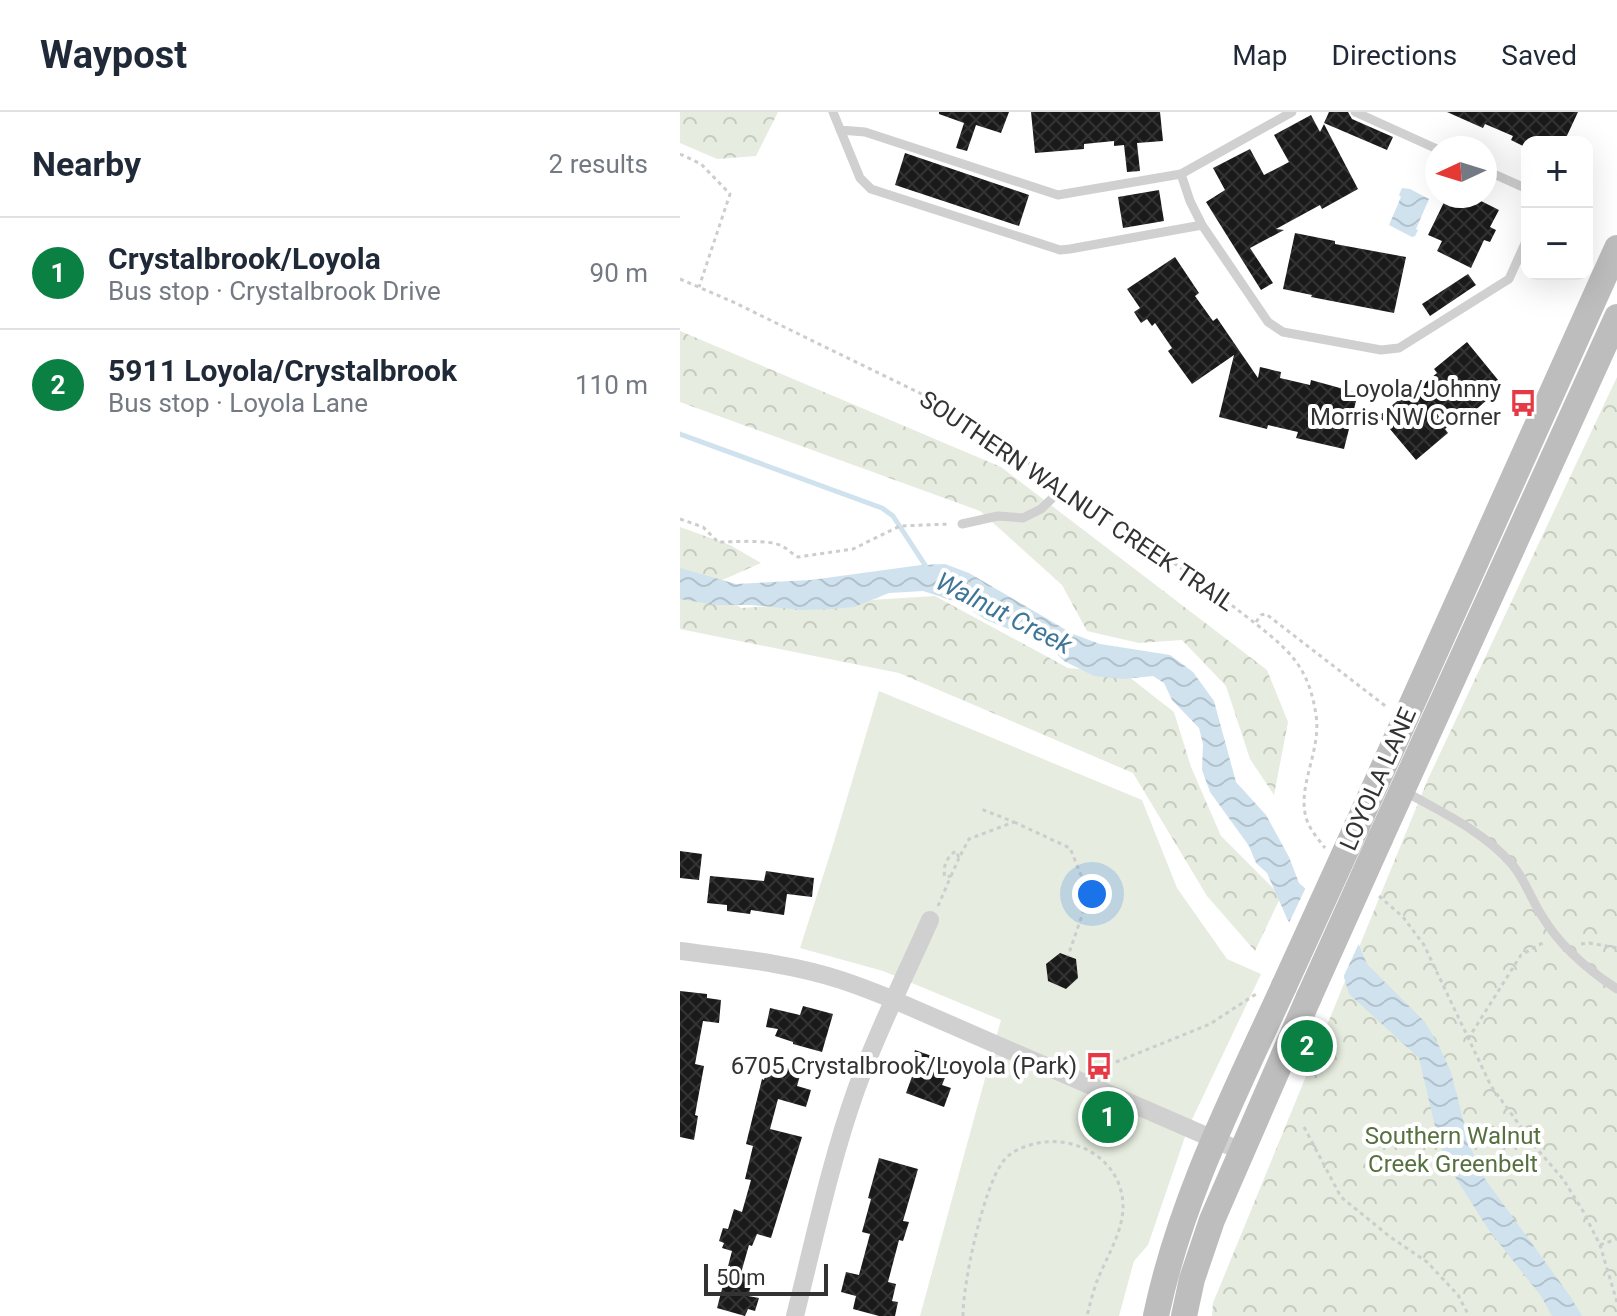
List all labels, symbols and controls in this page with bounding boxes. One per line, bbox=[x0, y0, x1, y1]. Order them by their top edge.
text: Waypost bbox=[40, 33, 187, 77]
text: Map bbox=[1232, 39, 1288, 72]
text: Directions bbox=[1332, 39, 1457, 72]
text: Saved bbox=[1501, 39, 1577, 72]
north arrow bbox=[1425, 136, 1497, 208]
map controls bbox=[1521, 136, 1593, 280]
button: + bbox=[1521, 136, 1593, 208]
text: Nearby bbox=[32, 144, 141, 184]
text: 2 results bbox=[549, 149, 648, 179]
button: − bbox=[1521, 208, 1593, 280]
text: Crystalbrook/Loyola bbox=[108, 241, 381, 276]
text: 1 bbox=[51, 258, 65, 288]
text: 90 m bbox=[590, 258, 648, 288]
text: Bus stop · Crystalbrook Drive bbox=[108, 276, 441, 306]
text: 5911 Loyola/Crystalbrook bbox=[108, 353, 457, 388]
text: 2 bbox=[51, 370, 65, 400]
text: 110 m bbox=[575, 370, 648, 400]
place label: Loyola/Johnny Morris NW Corner bbox=[1310, 375, 1502, 431]
street label: SOUTHERN WALNUT CREEK TRAIL bbox=[914, 385, 1240, 617]
text: Bus stop · Loyola Lane bbox=[108, 388, 368, 418]
bus stop icon: Loyola/Johnny Morris NW Corner bbox=[1508, 388, 1538, 418]
water label: Walnut Creek bbox=[931, 566, 1078, 661]
street label: LOYOLA LANE bbox=[1334, 703, 1422, 855]
your location bbox=[1072, 874, 1112, 914]
pin: 2 bbox=[1281, 1016, 1333, 1076]
bus stop icon: 6705 Crystalbrook/Loyola (Park) bbox=[1084, 1051, 1114, 1081]
place label: 6705 Crystalbrook/Loyola (Park) bbox=[731, 1052, 1077, 1080]
pin: 1 bbox=[1082, 1087, 1134, 1147]
park label: Southern Walnut Creek Greenbelt bbox=[1365, 1122, 1541, 1178]
scale bar bbox=[704, 1260, 828, 1296]
text: 50 m bbox=[716, 1265, 765, 1290]

